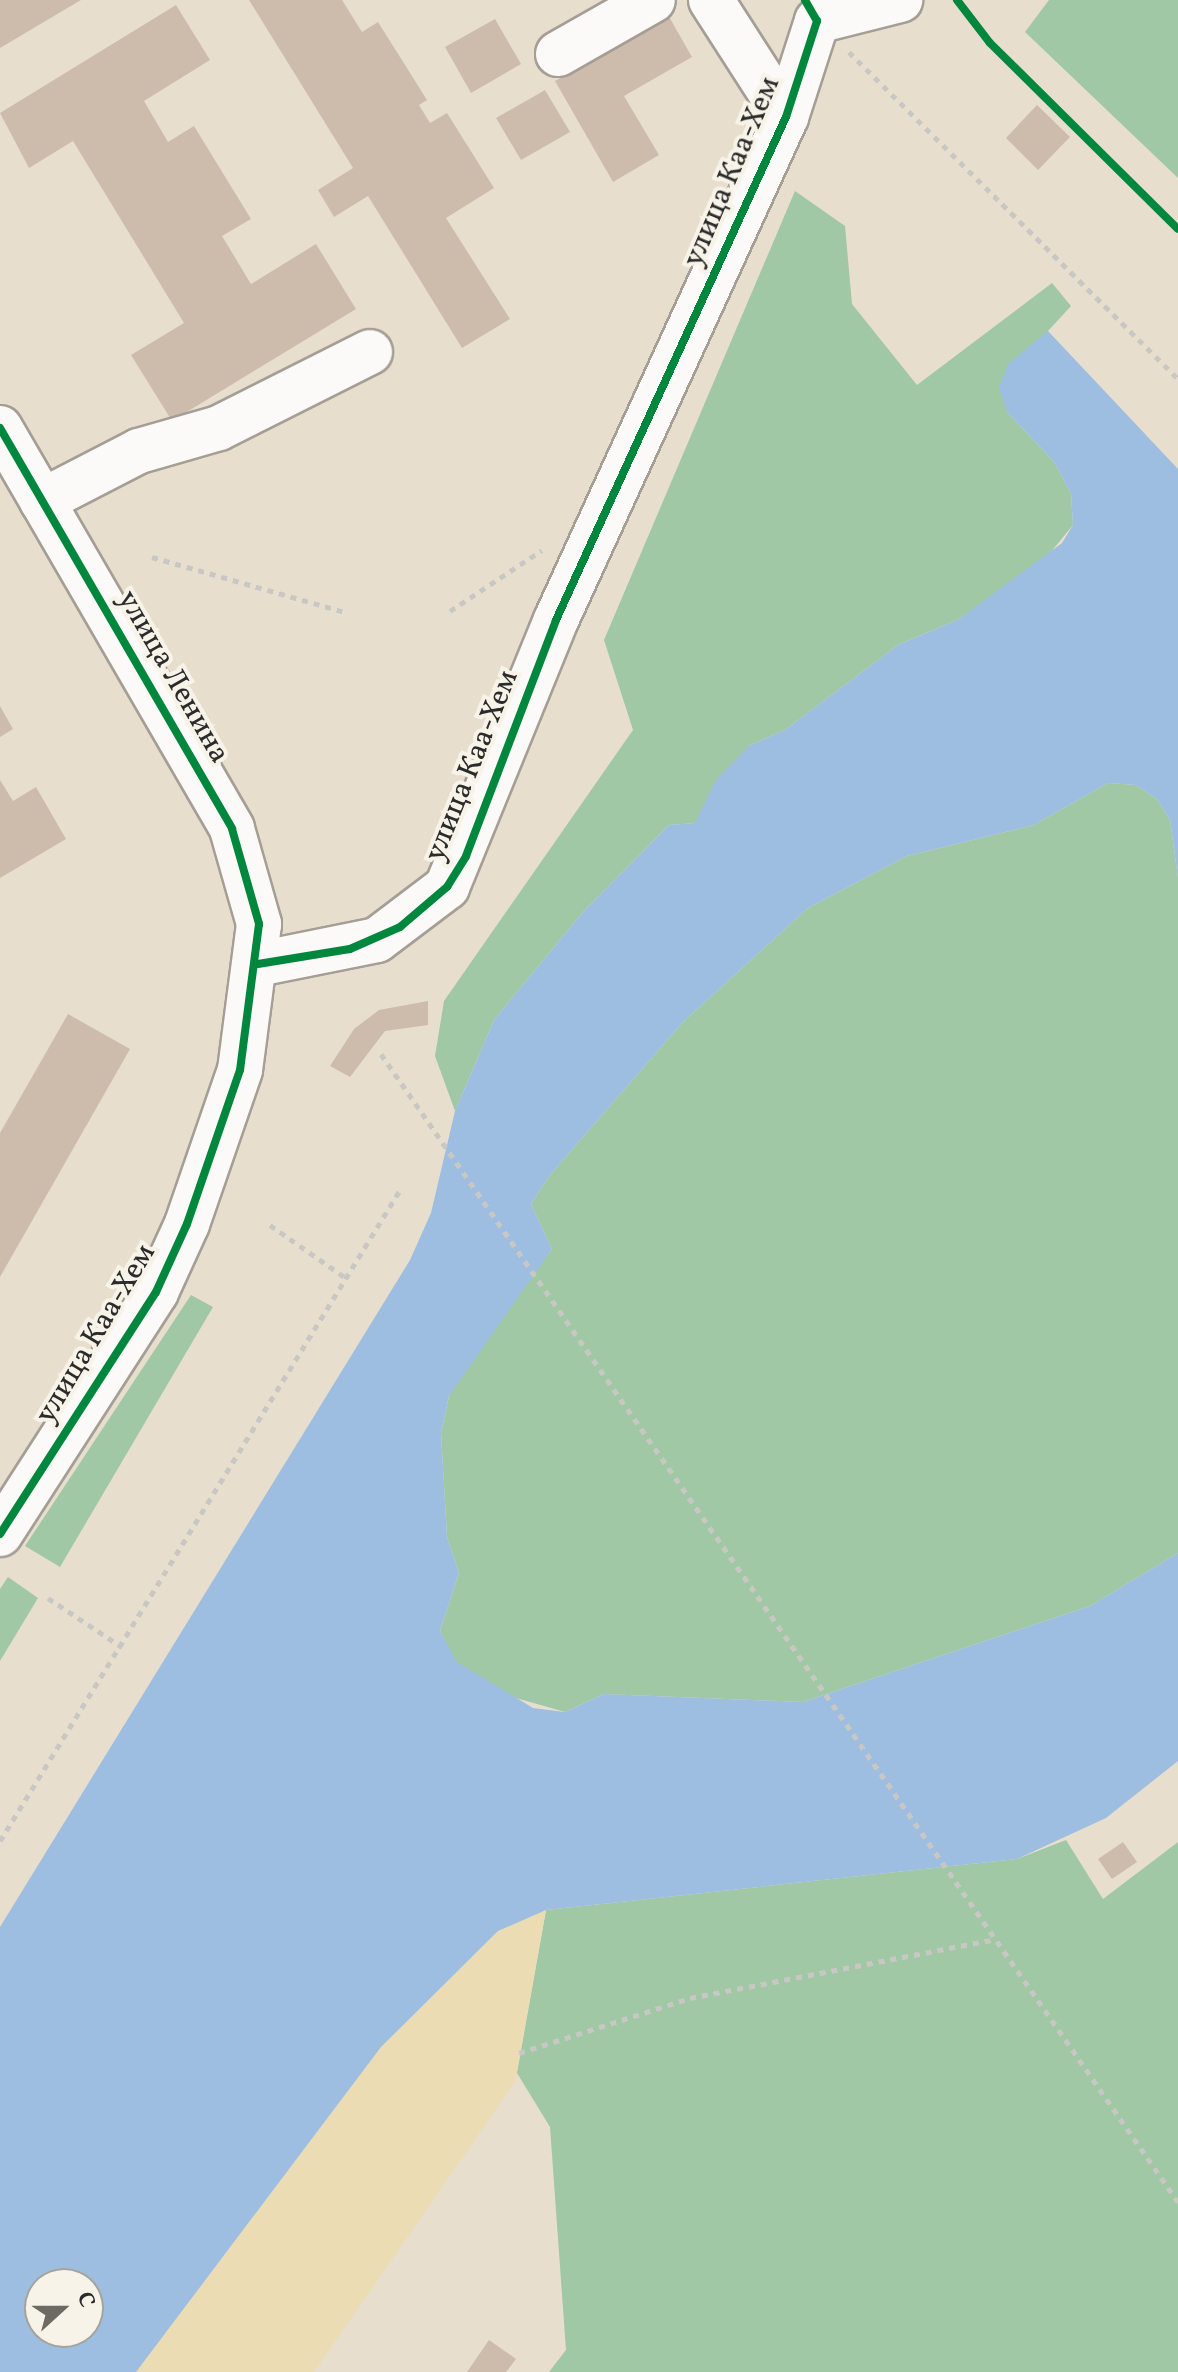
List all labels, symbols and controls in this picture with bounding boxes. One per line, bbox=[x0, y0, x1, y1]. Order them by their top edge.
street label: улица Каа-Хем bbox=[676, 71, 788, 273]
street label: улица Ленина bbox=[109, 584, 237, 770]
street label: улица Каа-Хем bbox=[417, 665, 527, 867]
street label: улица Каа-Хем bbox=[28, 1238, 164, 1430]
north arrow bbox=[24, 2268, 104, 2348]
text: С bbox=[68, 2288, 102, 2312]

